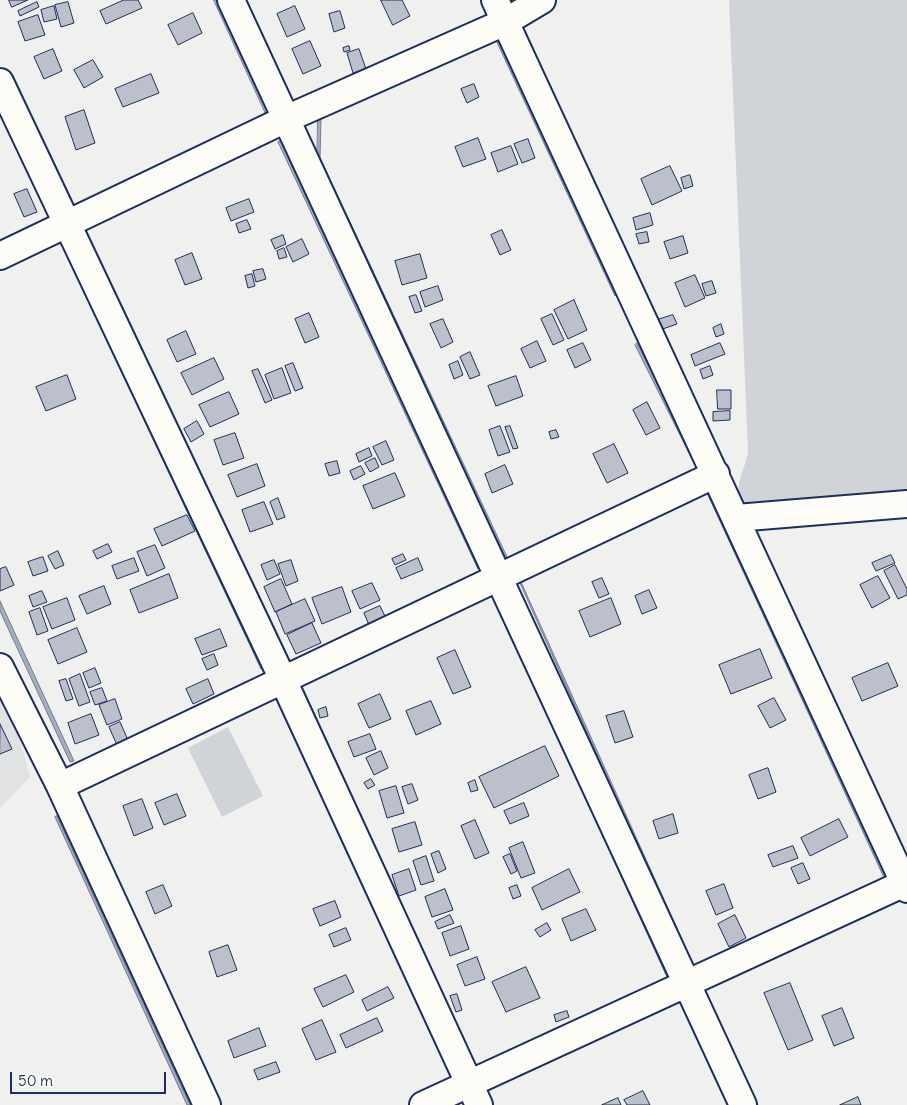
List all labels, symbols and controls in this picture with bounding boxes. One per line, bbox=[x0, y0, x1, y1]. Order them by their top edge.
scale bar bbox=[12, 1062, 169, 1094]
text: 50 m bbox=[18, 1071, 53, 1090]

